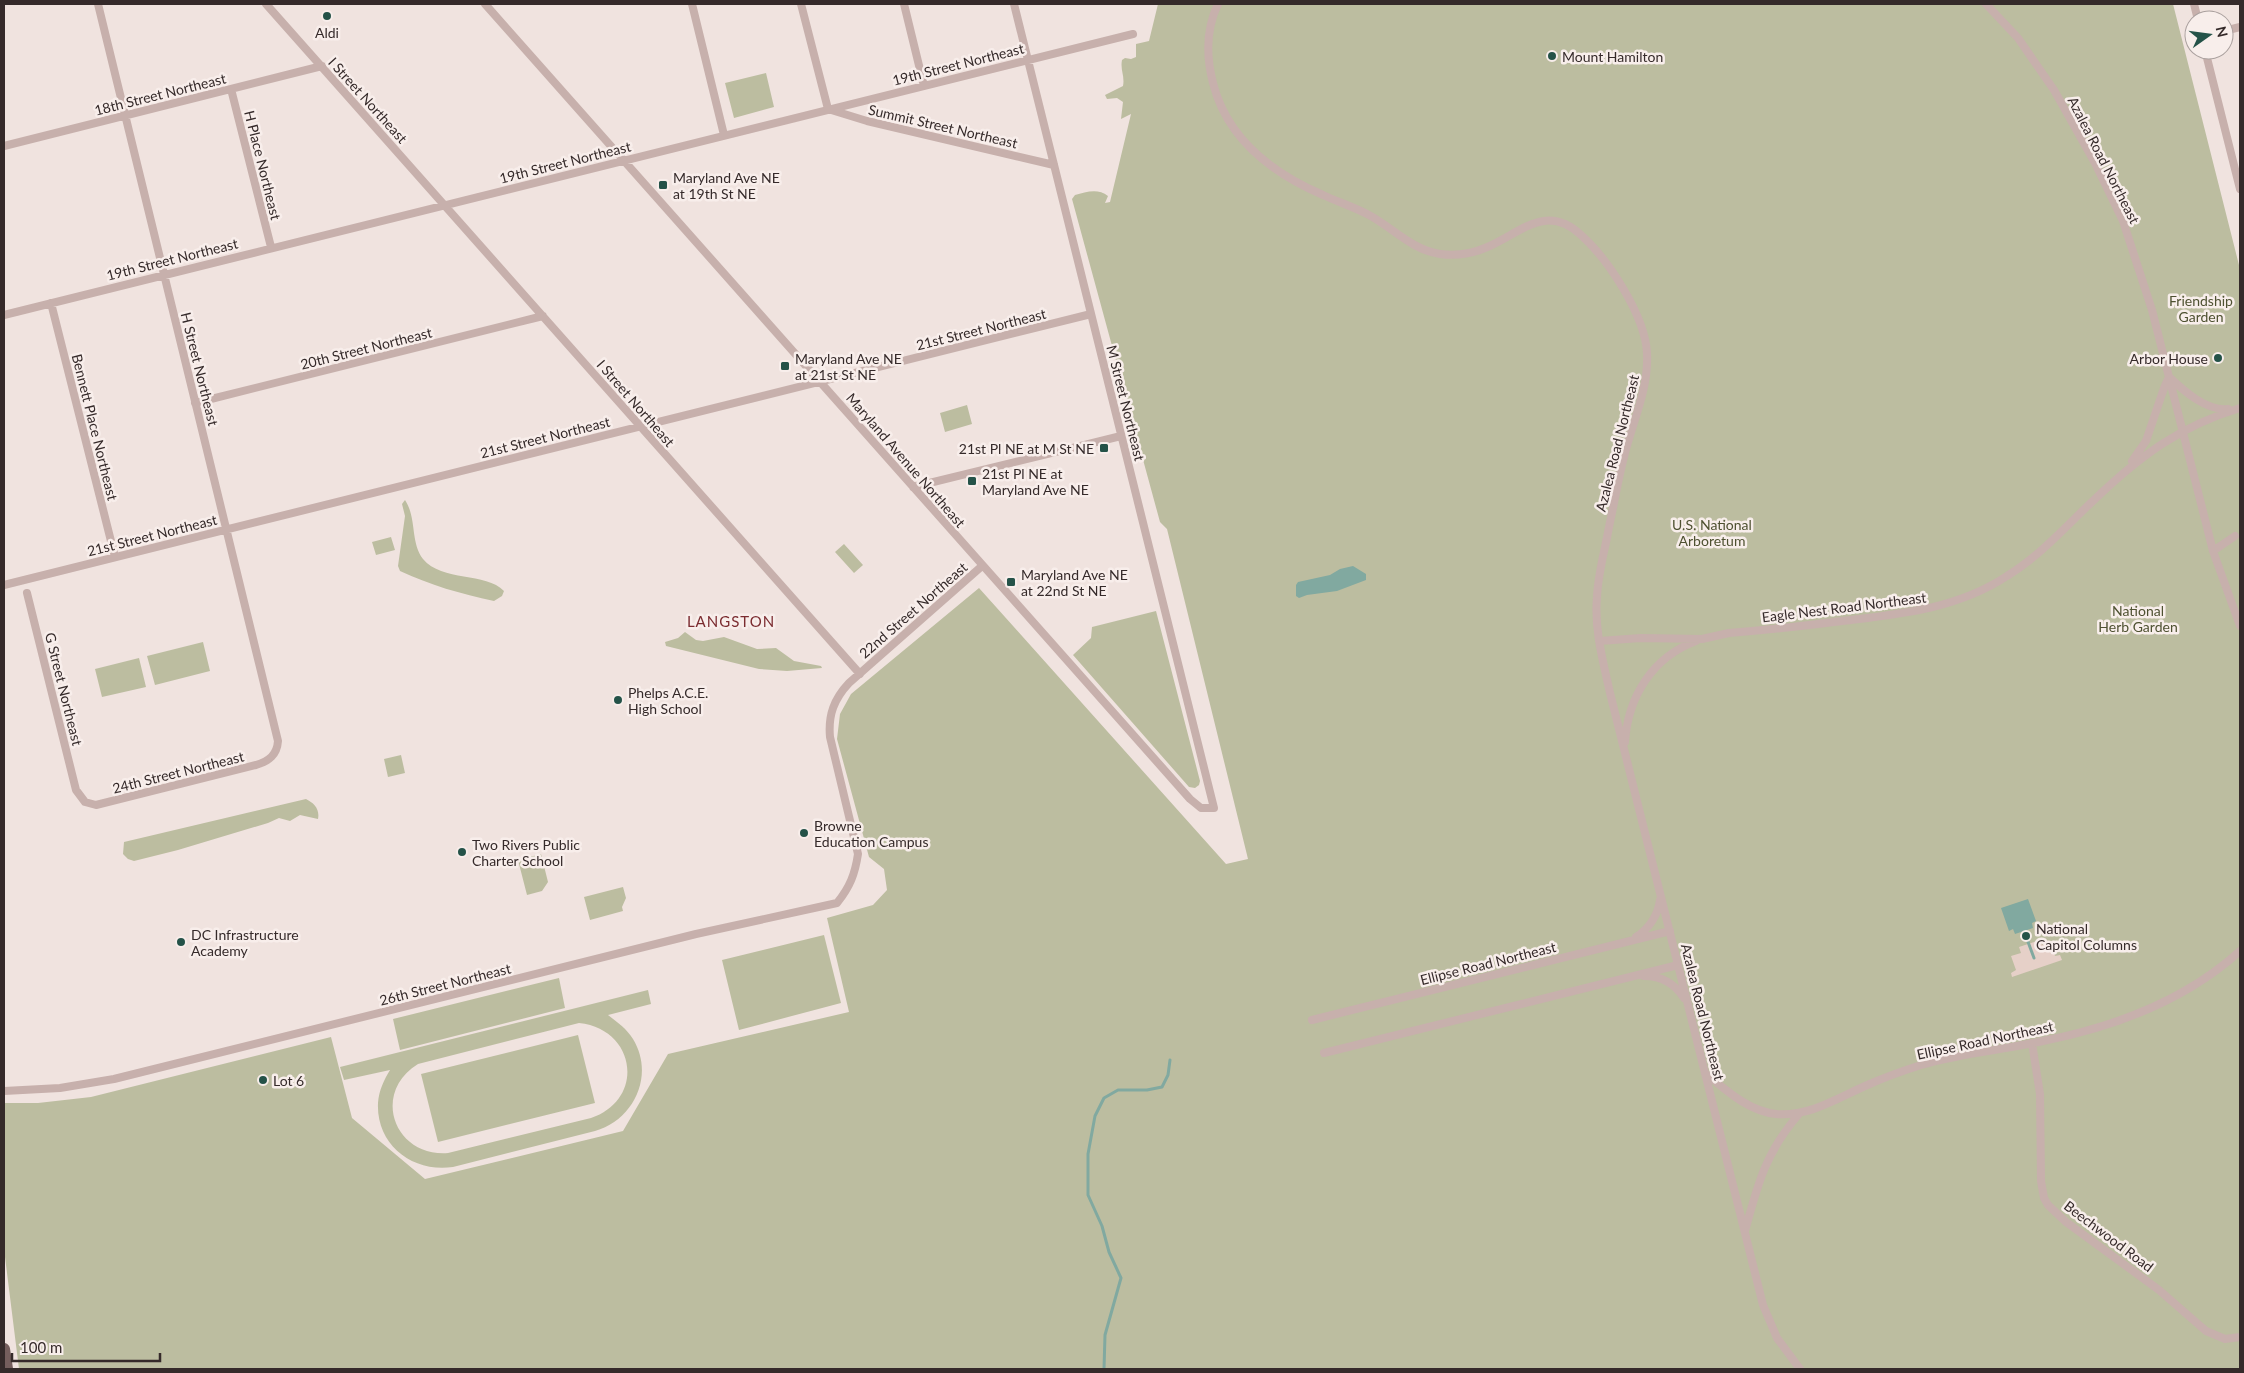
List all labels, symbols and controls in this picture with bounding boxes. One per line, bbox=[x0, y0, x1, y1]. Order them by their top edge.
marker: Aldi bbox=[321, 10, 333, 22]
north arrow bbox=[2184, 10, 2234, 60]
place label: Aldi bbox=[315, 24, 339, 41]
text: N bbox=[2213, 24, 2232, 39]
street label: 19th Street Northeast bbox=[891, 39, 1025, 89]
place label: Mount Hamilton bbox=[1562, 48, 1663, 65]
marker: Mount Hamilton bbox=[1546, 50, 1558, 62]
street label: I Street Northeast bbox=[325, 54, 411, 146]
street label: 18th Street Northeast bbox=[93, 69, 227, 119]
street label: Azalea Road Northeast bbox=[2065, 94, 2143, 226]
street label: Summit Street Northeast bbox=[867, 101, 1019, 151]
street label: H Place Northeast bbox=[241, 109, 285, 221]
street label: 19th Street Northeast bbox=[498, 137, 632, 187]
place label: Maryland Ave NE at 19th St NE bbox=[673, 169, 780, 202]
marker: Maryland Ave NE at 19th St NE bbox=[657, 179, 669, 191]
street label: 19th Street Northeast bbox=[105, 234, 239, 284]
park label: Friendship Garden bbox=[2169, 292, 2233, 325]
street label: 21st Street Northeast bbox=[914, 305, 1048, 353]
street label: H Street Northeast bbox=[178, 310, 222, 428]
street label: 20th Street Northeast bbox=[299, 323, 433, 373]
street label: M Street Northeast bbox=[1103, 343, 1149, 463]
place label: Maryland Ave NE at 21st St NE bbox=[795, 350, 902, 383]
place label: Arbor House bbox=[2130, 350, 2208, 367]
street label: Bennett Place Northeast bbox=[69, 352, 121, 502]
marker: Arbor House bbox=[2212, 352, 2224, 364]
street label: I Street Northeast bbox=[594, 356, 678, 450]
marker: Maryland Ave NE at 21st St NE bbox=[779, 360, 791, 372]
street label: Azalea Road Northeast bbox=[1592, 373, 1642, 513]
street label: Maryland Avenue Northeast bbox=[843, 389, 969, 531]
street label: 21st Street Northeast bbox=[478, 413, 612, 461]
place label: 21st Pl NE at M St NE bbox=[959, 440, 1094, 457]
marker: 21st Pl NE at M St NE bbox=[1098, 442, 1110, 454]
place label: 21st Pl NE at Maryland Ave NE bbox=[982, 465, 1089, 498]
marker: 21st Pl NE at Maryland Ave NE bbox=[966, 475, 978, 487]
street label: 21st Street Northeast bbox=[85, 511, 219, 559]
park label: U.S. National Arboretum bbox=[1672, 516, 1752, 549]
street label: 22nd Street Northeast bbox=[855, 558, 971, 662]
place label: Maryland Ave NE at 22nd St NE bbox=[1021, 566, 1128, 599]
marker: Maryland Ave NE at 22nd St NE bbox=[1005, 576, 1017, 588]
street label: Eagle Nest Road Northeast bbox=[1761, 588, 1927, 626]
park label: National Herb Garden bbox=[2098, 602, 2178, 635]
district label: LANGSTON bbox=[687, 612, 775, 630]
street label: G Street Northeast bbox=[42, 631, 86, 747]
place label: Phelps A.C.E. High School bbox=[628, 684, 708, 717]
marker: Phelps A.C.E. High School bbox=[612, 694, 624, 706]
street label: 24th Street Northeast bbox=[111, 747, 245, 797]
place label: Browne Education Campus bbox=[814, 817, 929, 850]
marker: Browne Education Campus bbox=[798, 827, 810, 839]
place label: Two Rivers Public Charter School bbox=[472, 836, 580, 869]
marker: Two Rivers Public Charter School bbox=[456, 846, 468, 858]
place label: National Capitol Columns bbox=[2036, 920, 2137, 953]
place label: DC Infrastructure Academy bbox=[191, 926, 299, 959]
marker: National Capitol Columns bbox=[2020, 930, 2032, 942]
marker: DC Infrastructure Academy bbox=[175, 936, 187, 948]
street label: Ellipse Road Northeast bbox=[1418, 938, 1558, 988]
street label: Azalea Road Northeast bbox=[1678, 942, 1728, 1082]
street label: 26th Street Northeast bbox=[378, 959, 512, 1009]
street label: Ellipse Road Northeast bbox=[1915, 1017, 2055, 1063]
place label: Lot 6 bbox=[273, 1072, 304, 1089]
marker: Lot 6 bbox=[257, 1074, 269, 1086]
street label: Beechwood Road bbox=[2061, 1197, 2157, 1275]
scale bar bbox=[12, 1330, 160, 1362]
text: 100 m bbox=[20, 1338, 62, 1356]

